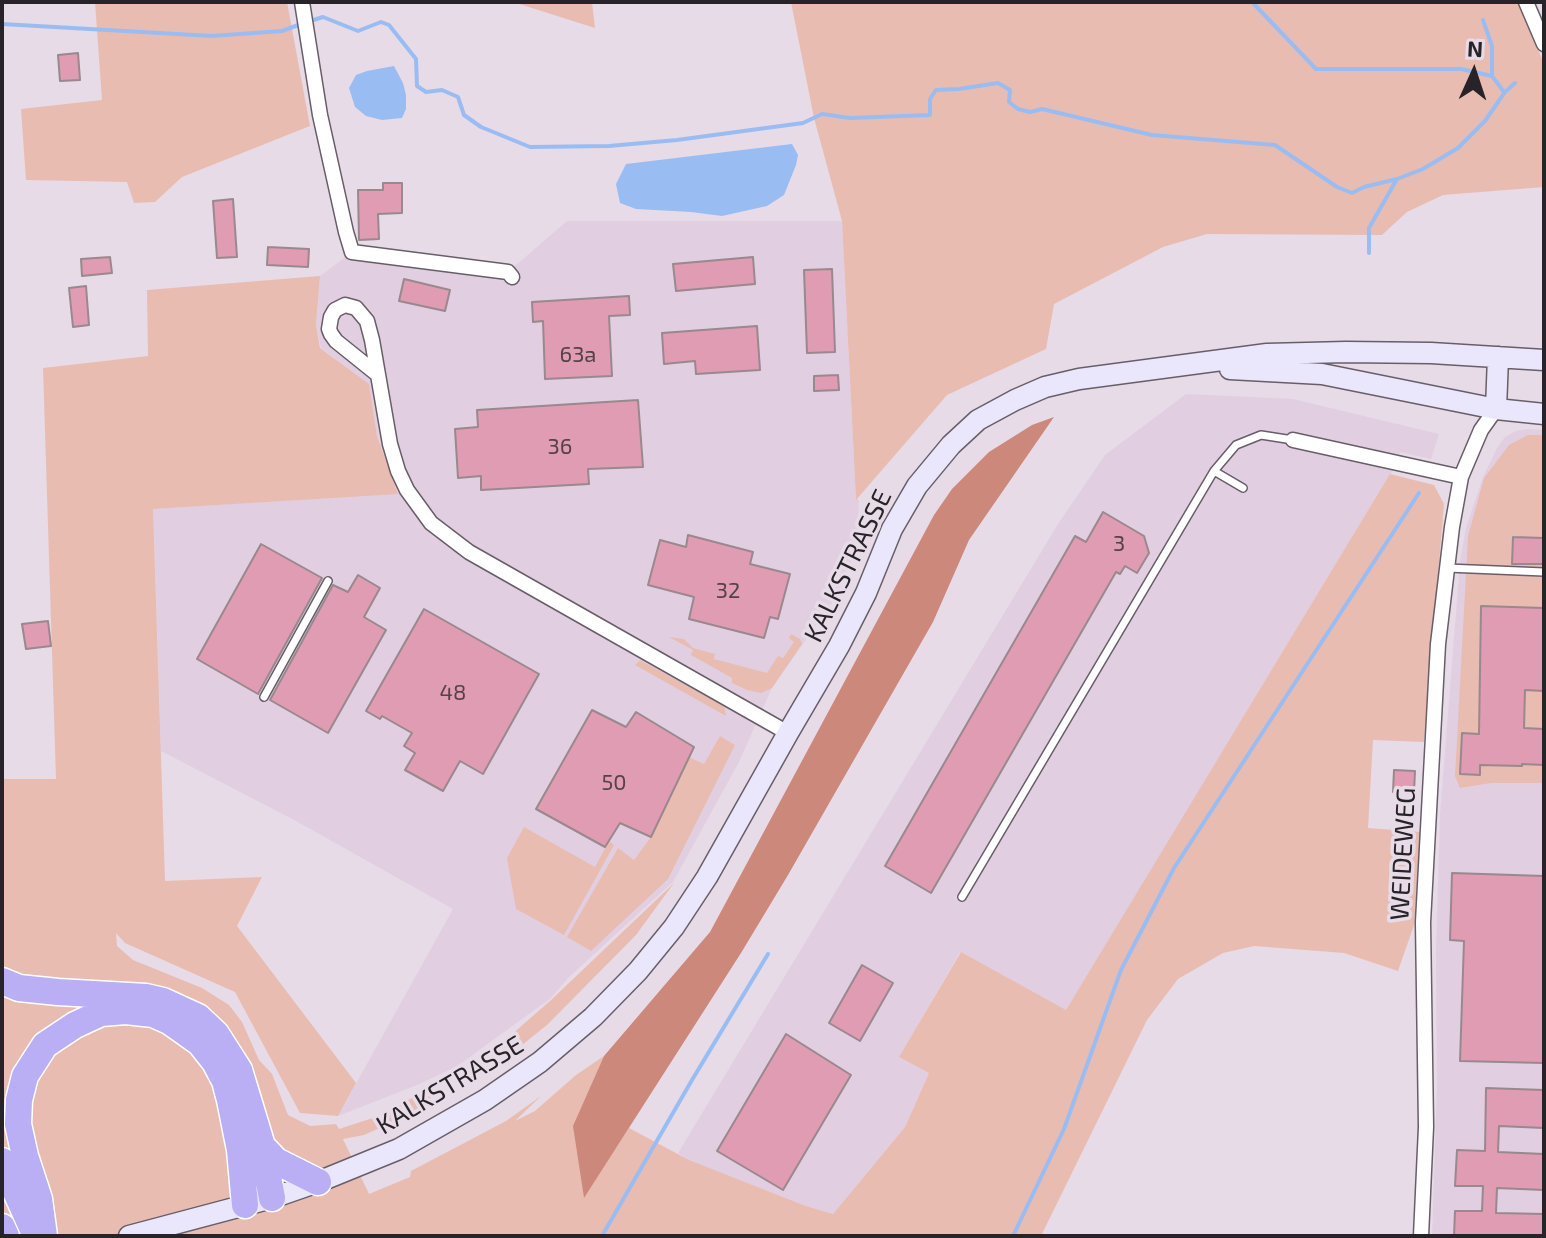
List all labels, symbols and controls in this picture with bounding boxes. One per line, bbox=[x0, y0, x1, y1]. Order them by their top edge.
north arrow bbox=[1434, 32, 1514, 112]
text: N bbox=[1467, 35, 1484, 61]
house number: 63a bbox=[560, 342, 596, 368]
house number: 36 bbox=[548, 434, 572, 460]
street label: KALKSTRASSE bbox=[798, 485, 898, 647]
house number: 3 bbox=[1113, 531, 1125, 557]
house number: 32 bbox=[716, 578, 740, 604]
house number: 48 bbox=[440, 680, 466, 706]
house number: 50 bbox=[601, 770, 627, 796]
street label: WEIDEWEG bbox=[1384, 787, 1422, 921]
street label: KALKSTRASSE bbox=[371, 1029, 529, 1141]

